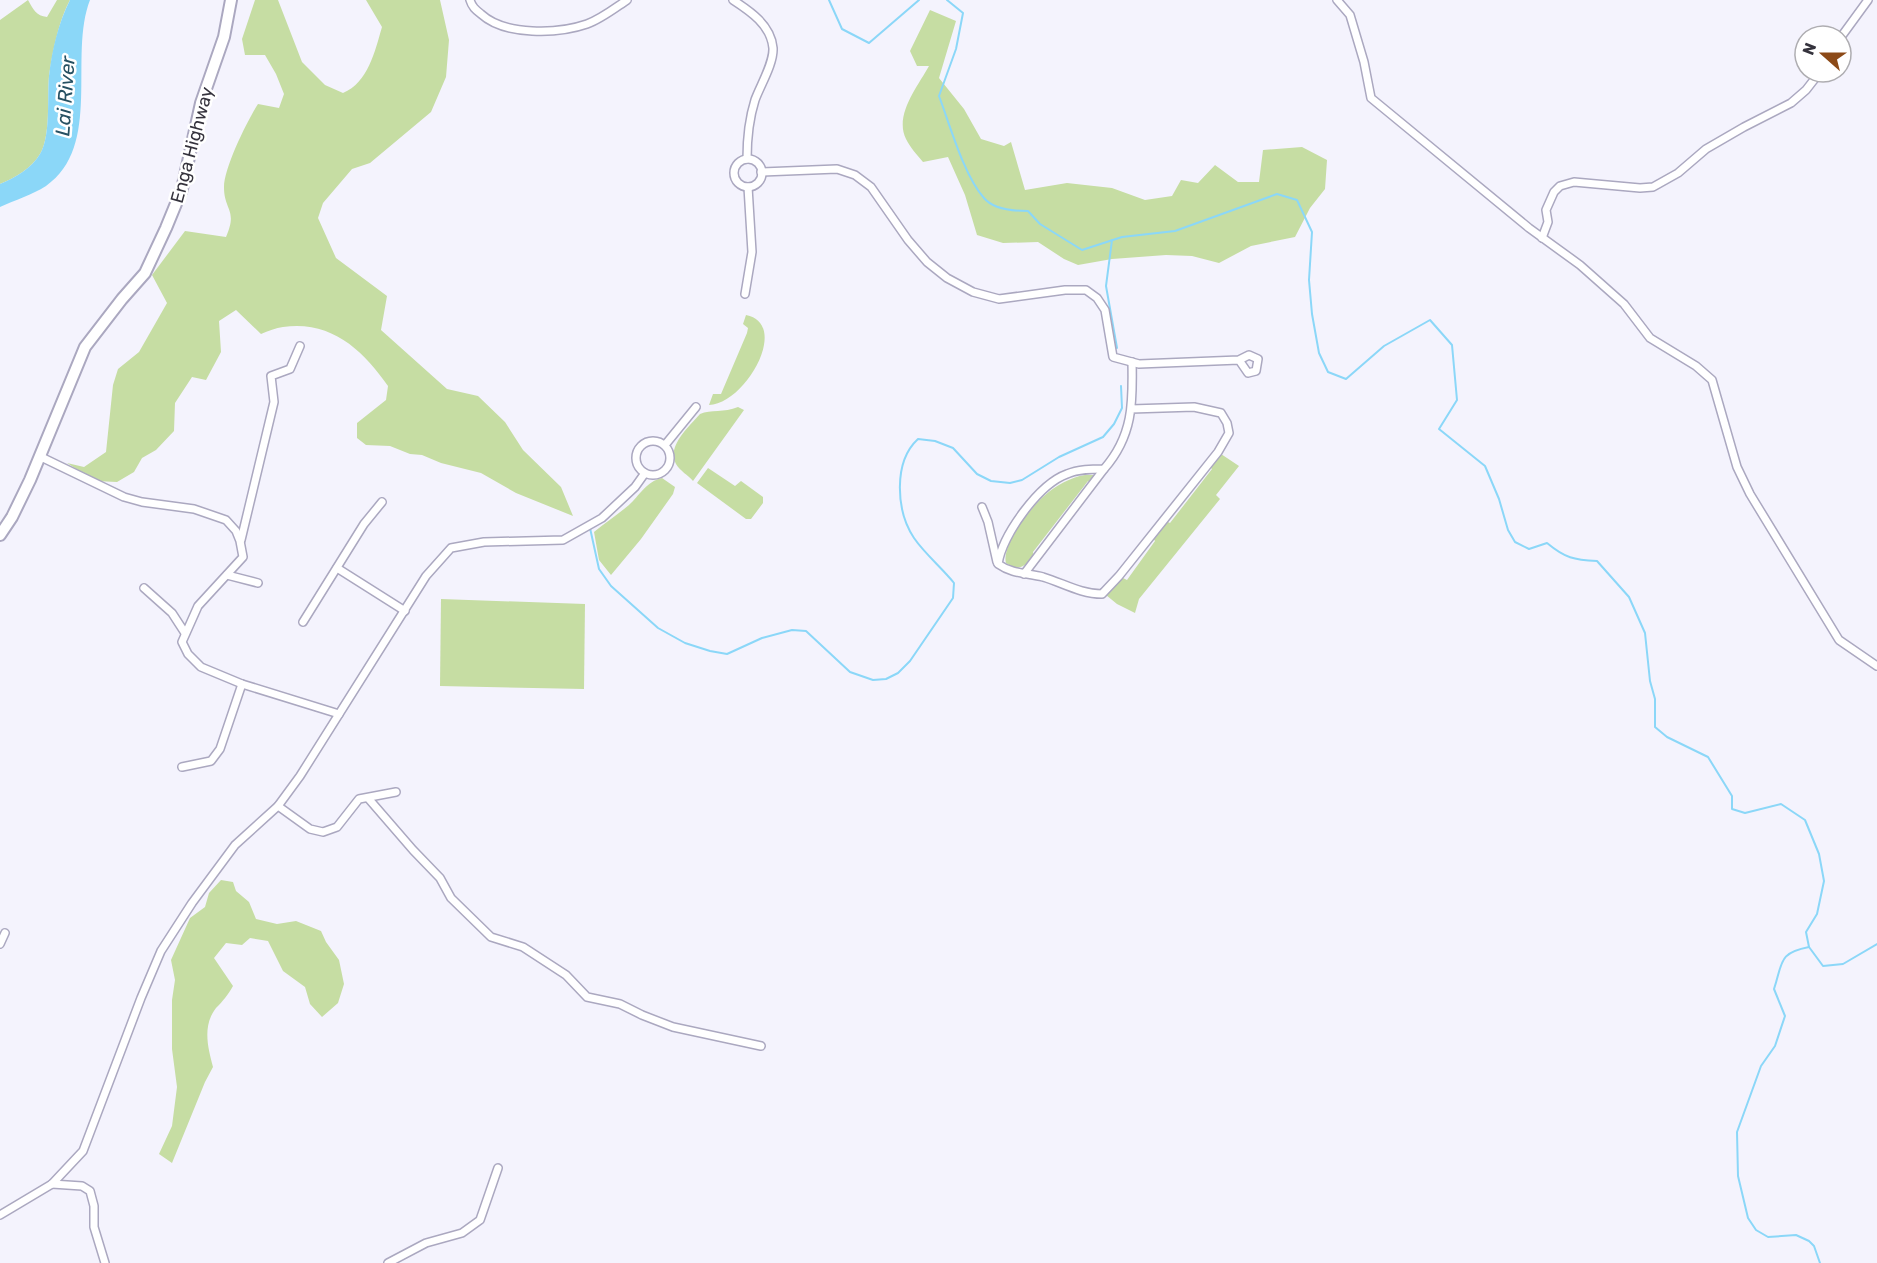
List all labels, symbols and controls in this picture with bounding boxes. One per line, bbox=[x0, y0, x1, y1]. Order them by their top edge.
north arrow bbox=[1793, 24, 1853, 84]
text: N bbox=[1799, 40, 1820, 58]
water label: Lai River bbox=[50, 54, 80, 137]
street label: Enga Highway bbox=[166, 84, 218, 206]

